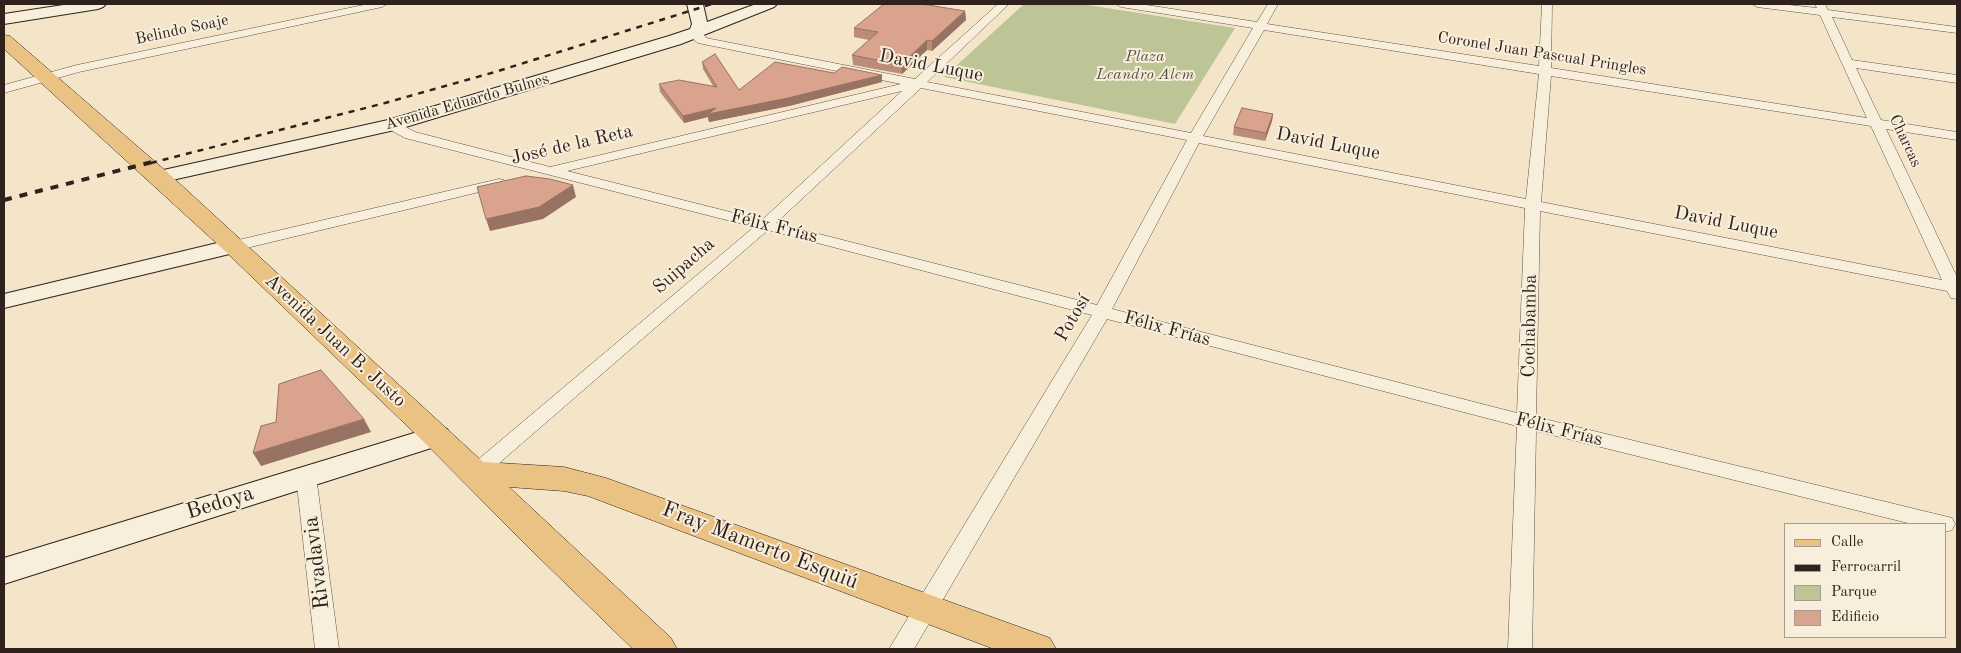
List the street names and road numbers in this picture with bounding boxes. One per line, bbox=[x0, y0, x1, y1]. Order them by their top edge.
street label: Belindo Soaje bbox=[134, 11, 230, 49]
street label: Coronel Juan Pascual Pringles bbox=[1436, 28, 1648, 80]
street label: David Luque bbox=[877, 45, 985, 87]
street label: Avenida Eduardo Bulnes bbox=[383, 69, 551, 135]
street label: Charcas bbox=[1885, 112, 1925, 170]
street label: José de la Reta bbox=[509, 120, 635, 170]
street label: David Luque bbox=[1274, 123, 1382, 165]
street label: David Luque bbox=[1672, 202, 1780, 244]
street label: Félix Frías bbox=[728, 205, 820, 249]
street label: Suipacha bbox=[648, 233, 720, 299]
street label: Avenida Juan B. Justo bbox=[260, 270, 410, 412]
street label: Cochabamba bbox=[1518, 274, 1542, 378]
street label: Potosí bbox=[1050, 290, 1096, 346]
street label: Félix Frías bbox=[1121, 306, 1213, 352]
street label: Félix Frías bbox=[1513, 408, 1605, 452]
street label: Bedoya bbox=[183, 480, 257, 526]
street label: Fray Mamerto Esquiú bbox=[658, 496, 862, 596]
street label: Rivadavia bbox=[298, 515, 336, 611]

